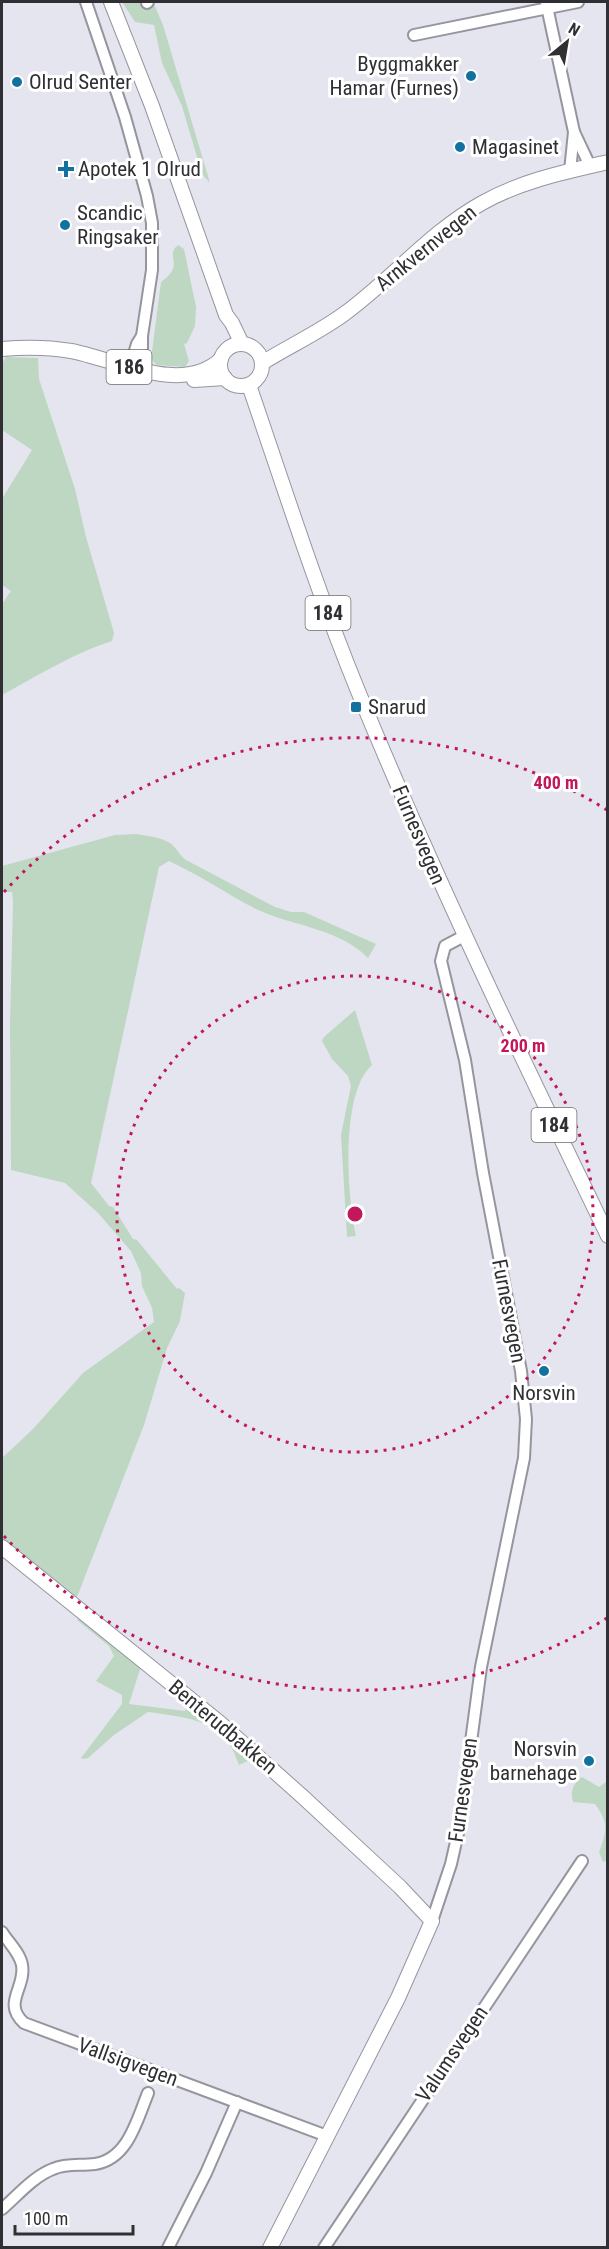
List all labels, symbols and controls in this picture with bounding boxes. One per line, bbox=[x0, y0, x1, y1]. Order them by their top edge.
north arrow bbox=[537, 12, 597, 72]
text: N bbox=[565, 19, 583, 40]
place label: Byggmakker Hamar (Furnes) bbox=[330, 52, 459, 100]
marker: Byggmakker Hamar (Furnes) bbox=[464, 69, 478, 83]
place label: Olrud Senter bbox=[29, 70, 132, 94]
marker: Olrud Senter bbox=[10, 75, 24, 89]
place label: Magasinet bbox=[472, 135, 559, 159]
marker: Magasinet bbox=[453, 140, 467, 154]
place label: Apotek 1 Olrud bbox=[78, 157, 201, 181]
marker: Apotek 1 Olrud bbox=[59, 162, 73, 176]
street label: Arnkvernvegen bbox=[371, 200, 481, 296]
place label: Scandic Ringsaker bbox=[77, 201, 159, 249]
marker: Scandic Ringsaker bbox=[58, 218, 72, 232]
road number: 186 bbox=[106, 350, 152, 384]
road number: 184 bbox=[306, 596, 350, 630]
place label: Snarud bbox=[368, 695, 426, 719]
marker: Snarud bbox=[349, 700, 363, 714]
text: 400 m bbox=[534, 772, 578, 793]
street label: Furnesvegen bbox=[387, 782, 451, 888]
text: 200 m bbox=[501, 1035, 545, 1056]
road number: 184 bbox=[532, 1108, 576, 1142]
centre of rings bbox=[345, 1204, 365, 1224]
street label: Furnesvegen bbox=[487, 1257, 531, 1365]
marker: Norsvin bbox=[537, 1364, 551, 1378]
place label: Norsvin bbox=[512, 1381, 576, 1405]
street label: Benterudbakken bbox=[164, 1675, 282, 1779]
street label: Furnesvegen bbox=[444, 1736, 482, 1844]
place label: Norsvin barnehage bbox=[490, 1737, 577, 1785]
marker: Norsvin barnehage bbox=[582, 1754, 596, 1768]
street label: Valumsvegen bbox=[411, 2001, 493, 2107]
street label: Vallsigvegen bbox=[75, 2033, 181, 2091]
scale bar bbox=[15, 2198, 134, 2236]
text: 100 m bbox=[24, 2208, 68, 2229]

